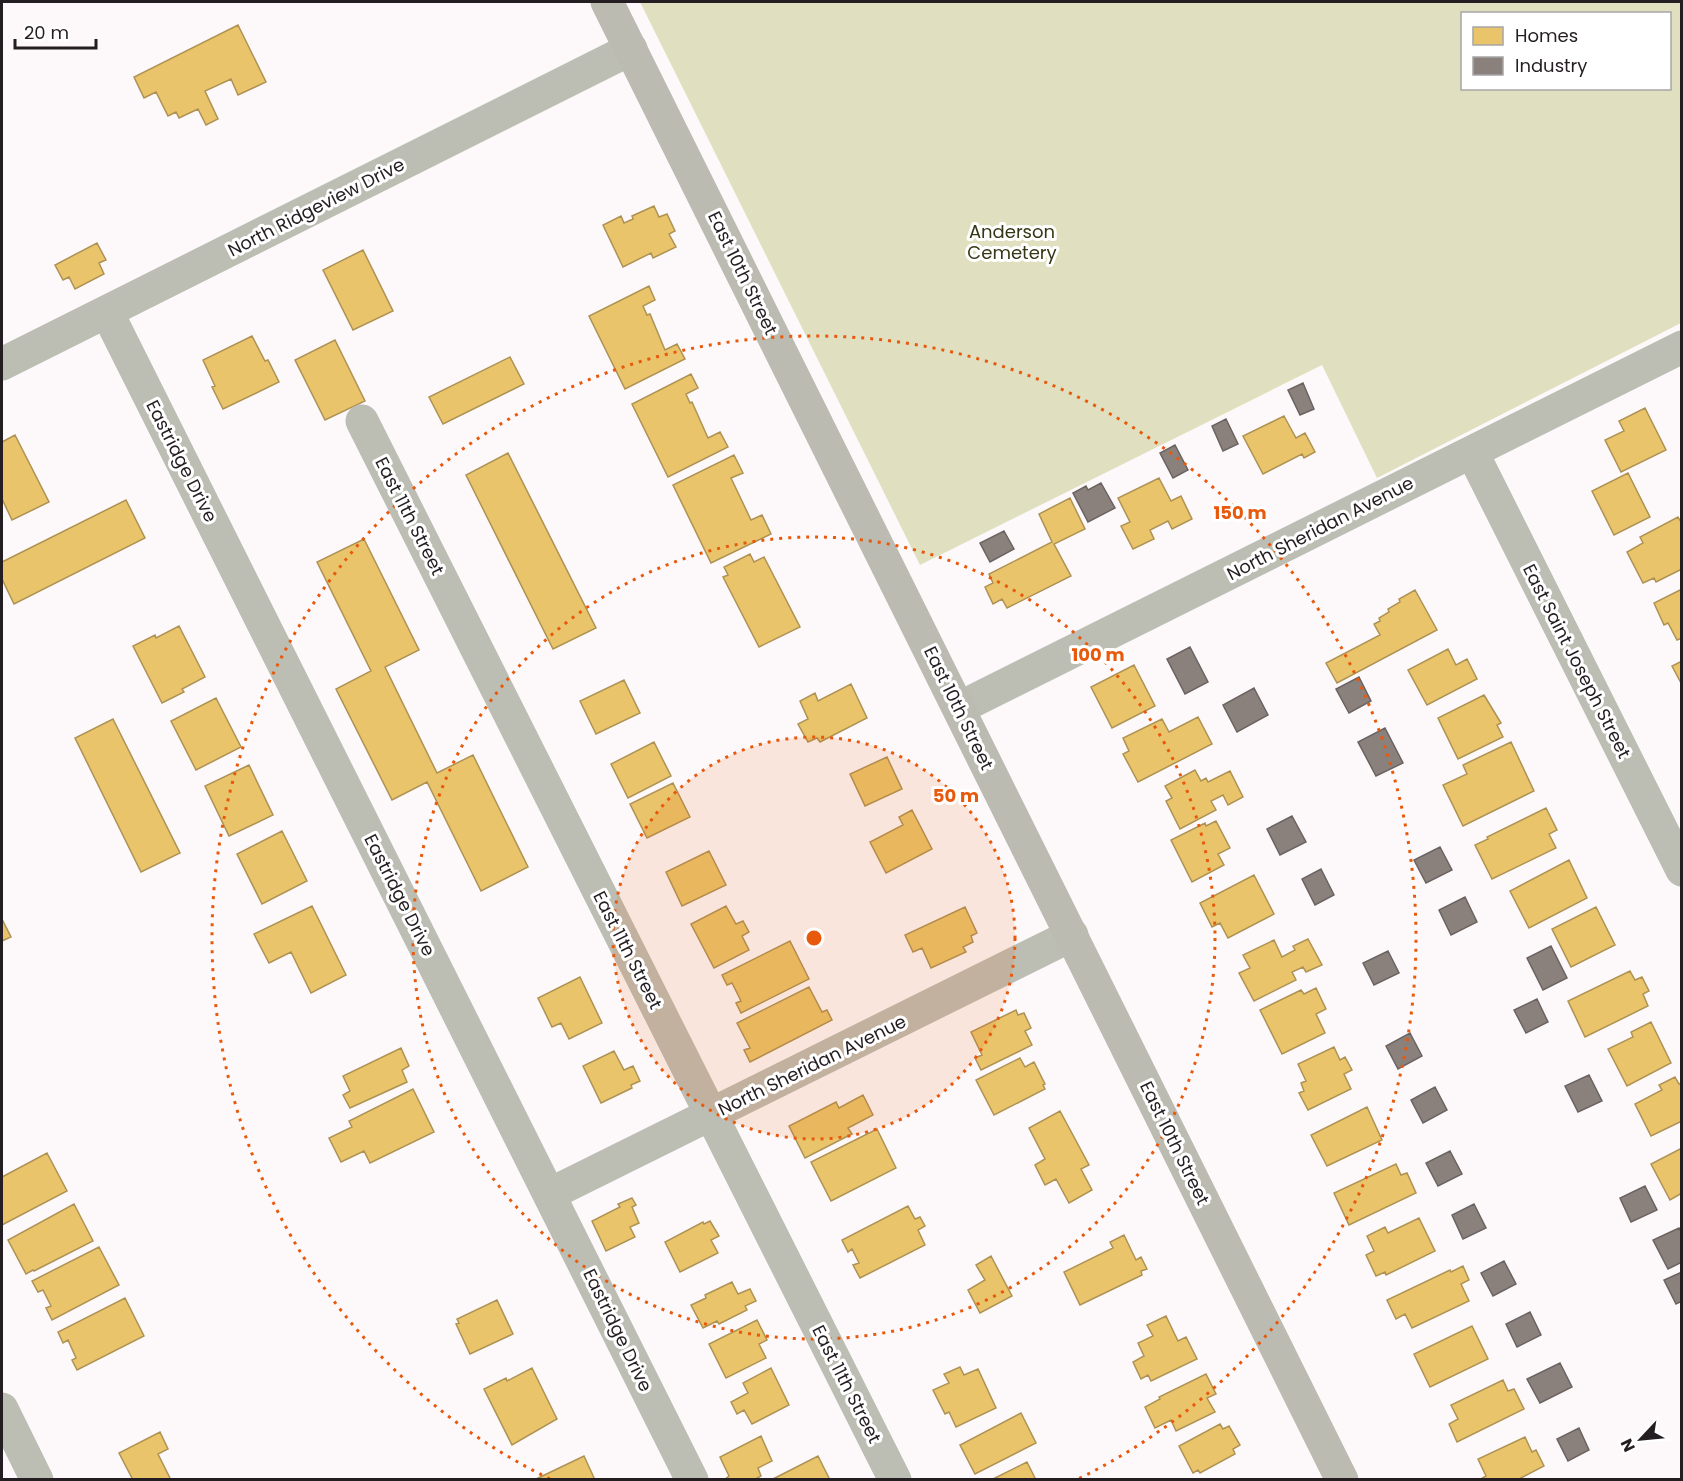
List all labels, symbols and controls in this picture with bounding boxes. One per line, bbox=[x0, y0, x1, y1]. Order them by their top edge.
scale bar bbox=[15, 12, 96, 50]
legend bbox=[1461, 12, 1671, 90]
text: 20 m bbox=[24, 20, 69, 45]
text: Homes bbox=[1515, 23, 1578, 48]
text: Industry bbox=[1515, 53, 1587, 78]
street label: North Ridgeview Drive bbox=[223, 152, 409, 262]
street label: East 10th Street bbox=[702, 207, 784, 339]
park label: Anderson Cemetery bbox=[967, 219, 1057, 265]
street label: Eastridge Drive bbox=[140, 396, 224, 526]
street label: East 11th Street bbox=[370, 453, 450, 579]
street label: North Sheridan Avenue bbox=[1222, 470, 1418, 586]
text: 150 m bbox=[1213, 500, 1267, 525]
street label: East Saint Joseph Street bbox=[1517, 560, 1637, 762]
street label: East 10th Street bbox=[918, 642, 1000, 774]
text: 100 m bbox=[1071, 642, 1125, 667]
text: 50 m bbox=[933, 783, 979, 808]
street label: Eastridge Drive bbox=[358, 830, 442, 960]
street label: East 11th Street bbox=[588, 887, 668, 1013]
centre of rings bbox=[804, 928, 824, 948]
street label: North Sheridan Avenue bbox=[714, 1009, 910, 1121]
street label: East 10th Street bbox=[1134, 1077, 1216, 1209]
street label: Eastridge Drive bbox=[577, 1264, 659, 1396]
street label: East 11th Street bbox=[807, 1321, 887, 1447]
north arrow bbox=[1611, 1409, 1671, 1469]
text: N bbox=[1615, 1435, 1641, 1456]

